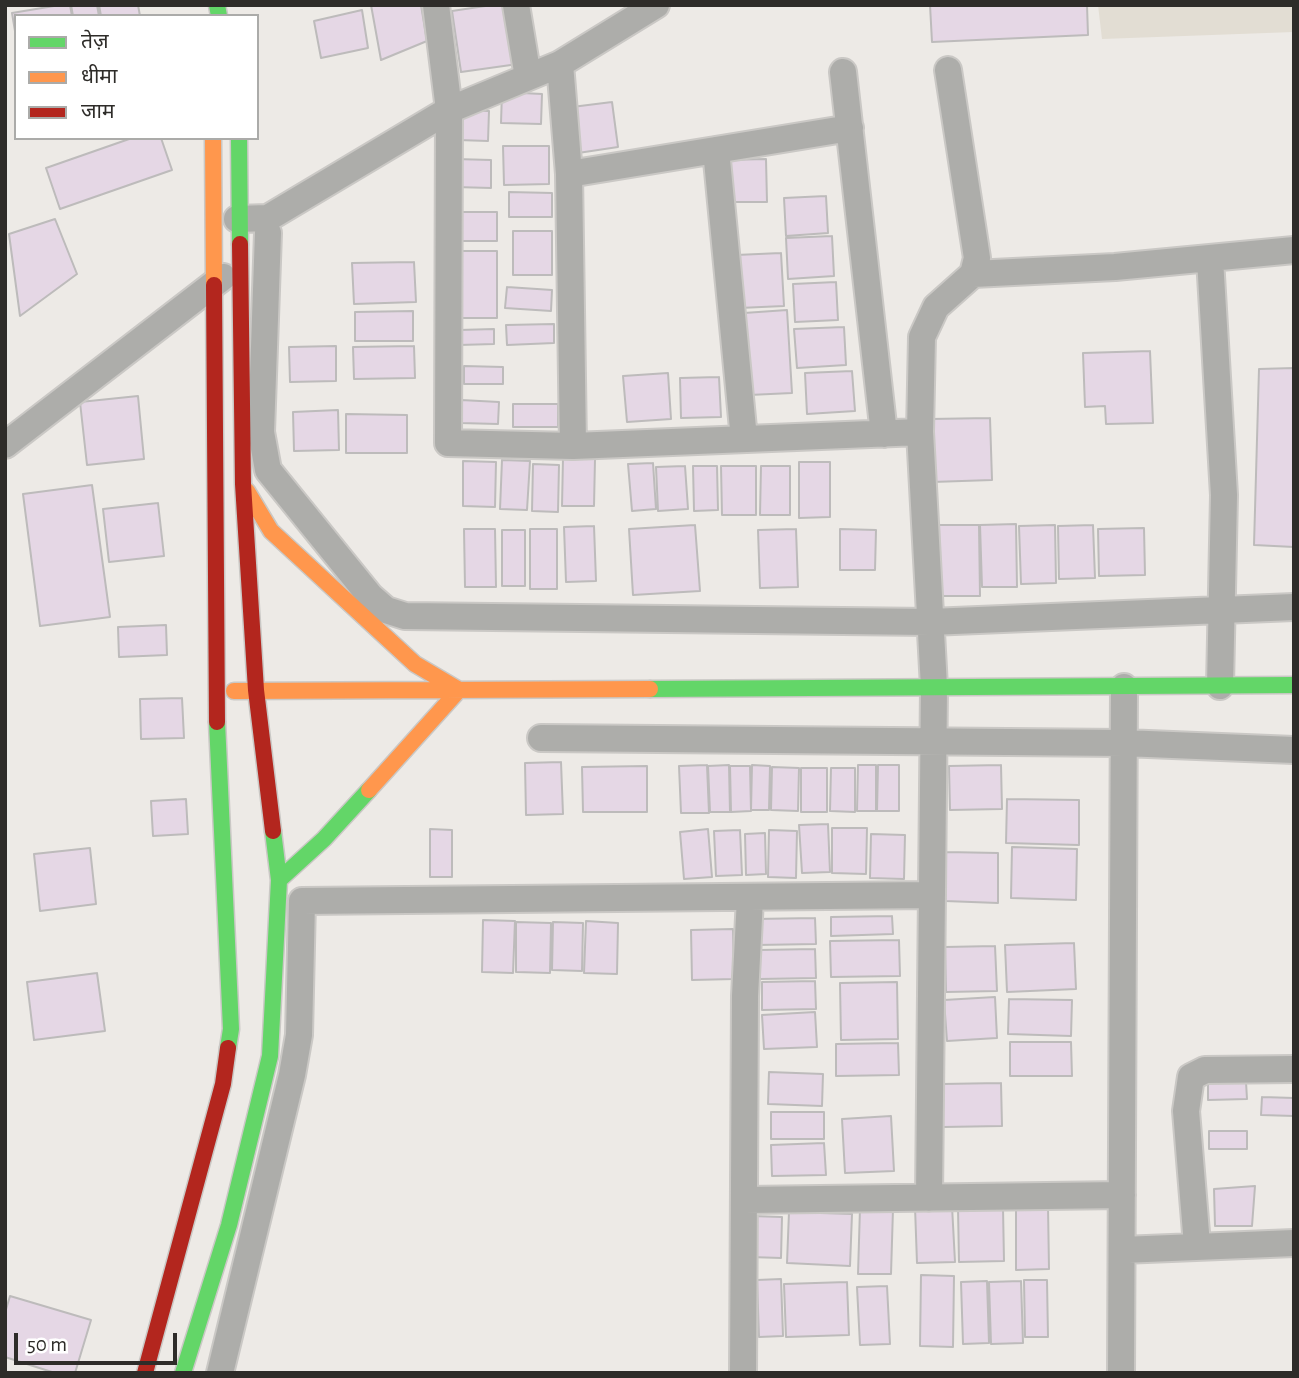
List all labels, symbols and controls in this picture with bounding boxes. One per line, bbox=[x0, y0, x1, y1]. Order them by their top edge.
legend bbox=[14, 14, 259, 140]
text: तेज़ bbox=[81, 31, 109, 52]
text: धीमा bbox=[81, 66, 117, 87]
text: जाम bbox=[81, 101, 115, 122]
scale bar bbox=[18, 1318, 180, 1362]
text: 50 m bbox=[27, 1334, 67, 1355]

